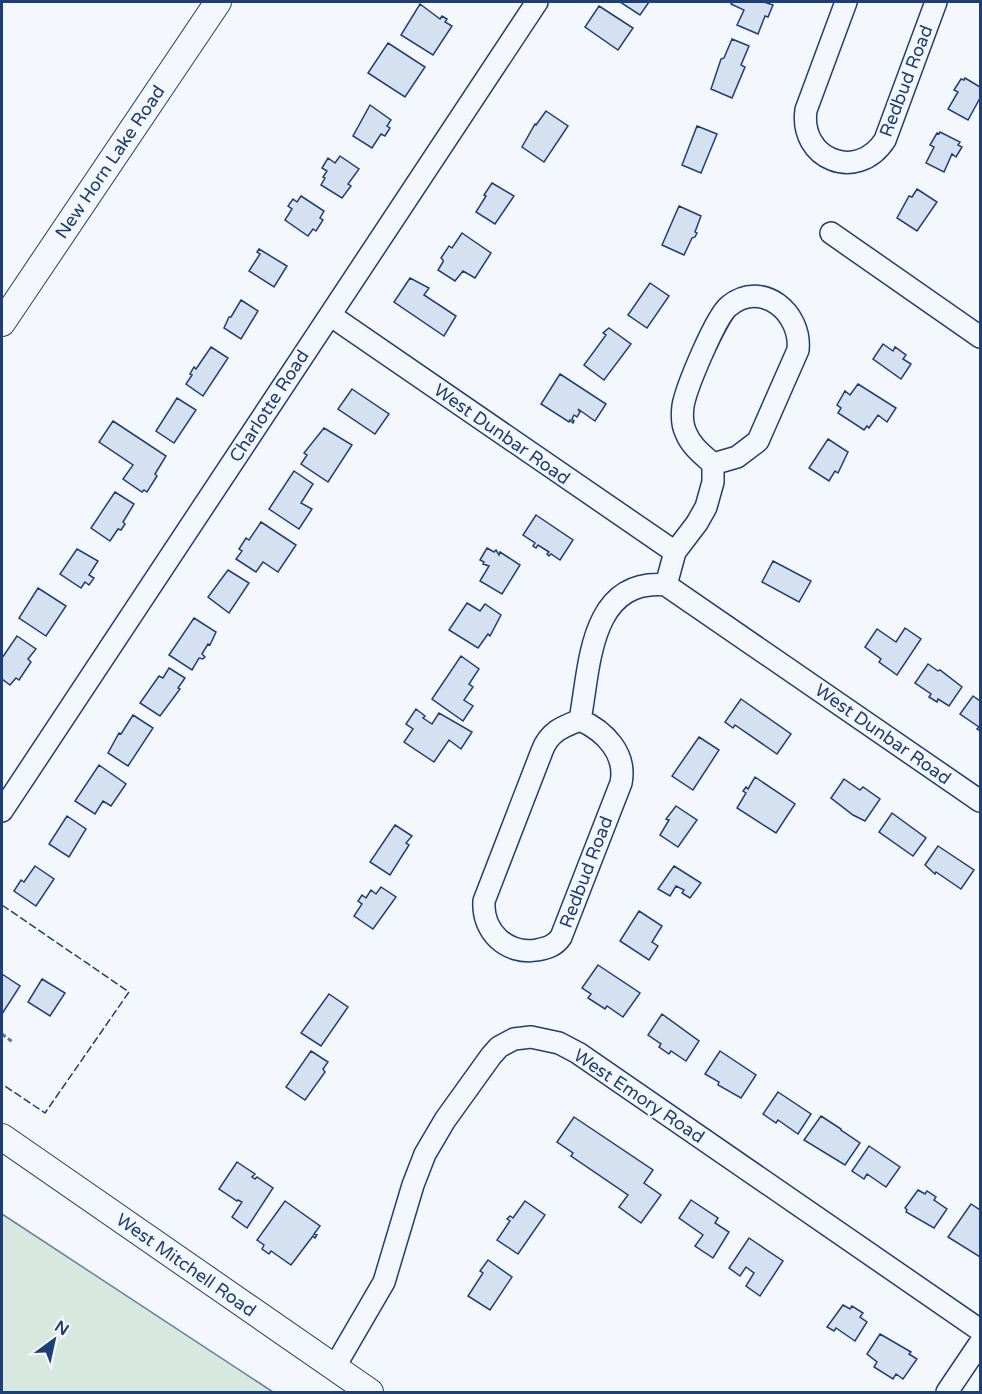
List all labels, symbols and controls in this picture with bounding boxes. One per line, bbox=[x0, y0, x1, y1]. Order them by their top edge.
street label: Redbud Road bbox=[875, 22, 937, 140]
street label: New Horn Lake Road bbox=[50, 81, 170, 243]
street label: Charlotte Road bbox=[224, 346, 314, 466]
street label: West Dunbar Road bbox=[430, 379, 574, 489]
street label: West Dunbar Road bbox=[811, 679, 955, 789]
street label: Redbud Road bbox=[555, 813, 617, 931]
street label: West Emory Road bbox=[569, 1044, 709, 1148]
street label: West Mitchell Road bbox=[112, 1208, 260, 1322]
north arrow bbox=[24, 1310, 84, 1370]
text: N bbox=[51, 1316, 72, 1340]

